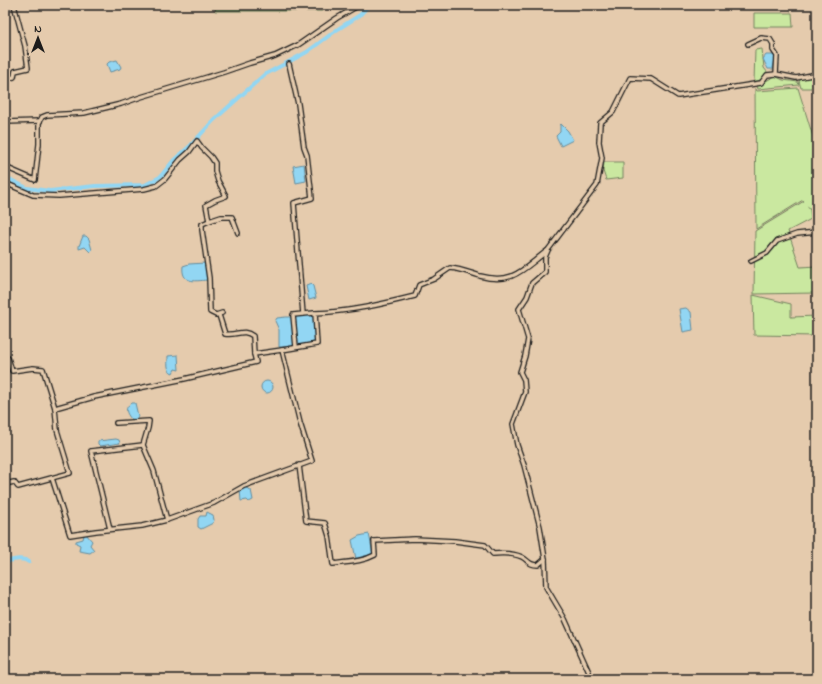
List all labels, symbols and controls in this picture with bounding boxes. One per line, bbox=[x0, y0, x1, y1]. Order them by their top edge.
north arrow bbox=[18, 18, 58, 58]
text: N bbox=[34, 21, 42, 37]

